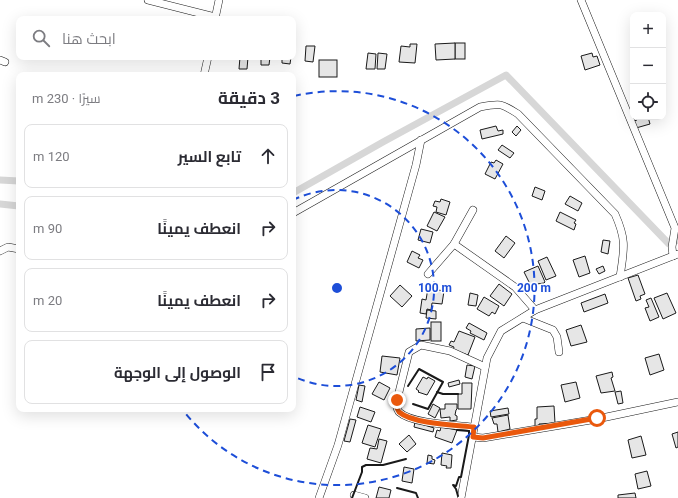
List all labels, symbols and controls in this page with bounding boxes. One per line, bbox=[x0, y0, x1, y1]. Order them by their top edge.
map controls bbox=[630, 12, 666, 120]
button: + bbox=[630, 12, 666, 48]
search box bbox=[16, 16, 296, 60]
icon: search bbox=[30, 27, 52, 49]
text: ابحث هنا bbox=[62, 30, 116, 48]
button: − bbox=[630, 48, 666, 84]
button: locate bbox=[630, 84, 666, 120]
text: 3 دقيقة bbox=[218, 88, 280, 108]
text: سيرًا · 230 m bbox=[32, 91, 100, 106]
icon: ahead bbox=[257, 145, 279, 167]
text: تابع السير bbox=[178, 148, 241, 166]
text: 120 m bbox=[33, 149, 70, 164]
icon: right bbox=[257, 217, 279, 239]
text: انعطف يمينًا bbox=[157, 220, 241, 238]
text: 90 m bbox=[33, 221, 62, 236]
centre of rings bbox=[330, 281, 344, 295]
text: 100 m bbox=[418, 281, 452, 295]
text: 200 m bbox=[517, 281, 551, 295]
icon: right bbox=[257, 289, 279, 311]
text: انعطف يمينًا bbox=[157, 292, 241, 310]
text: 20 m bbox=[33, 293, 62, 308]
icon: arrive bbox=[257, 361, 279, 383]
text: الوصول إلى الوجهة bbox=[114, 364, 241, 382]
route end bbox=[388, 391, 406, 409]
route start bbox=[588, 409, 606, 427]

